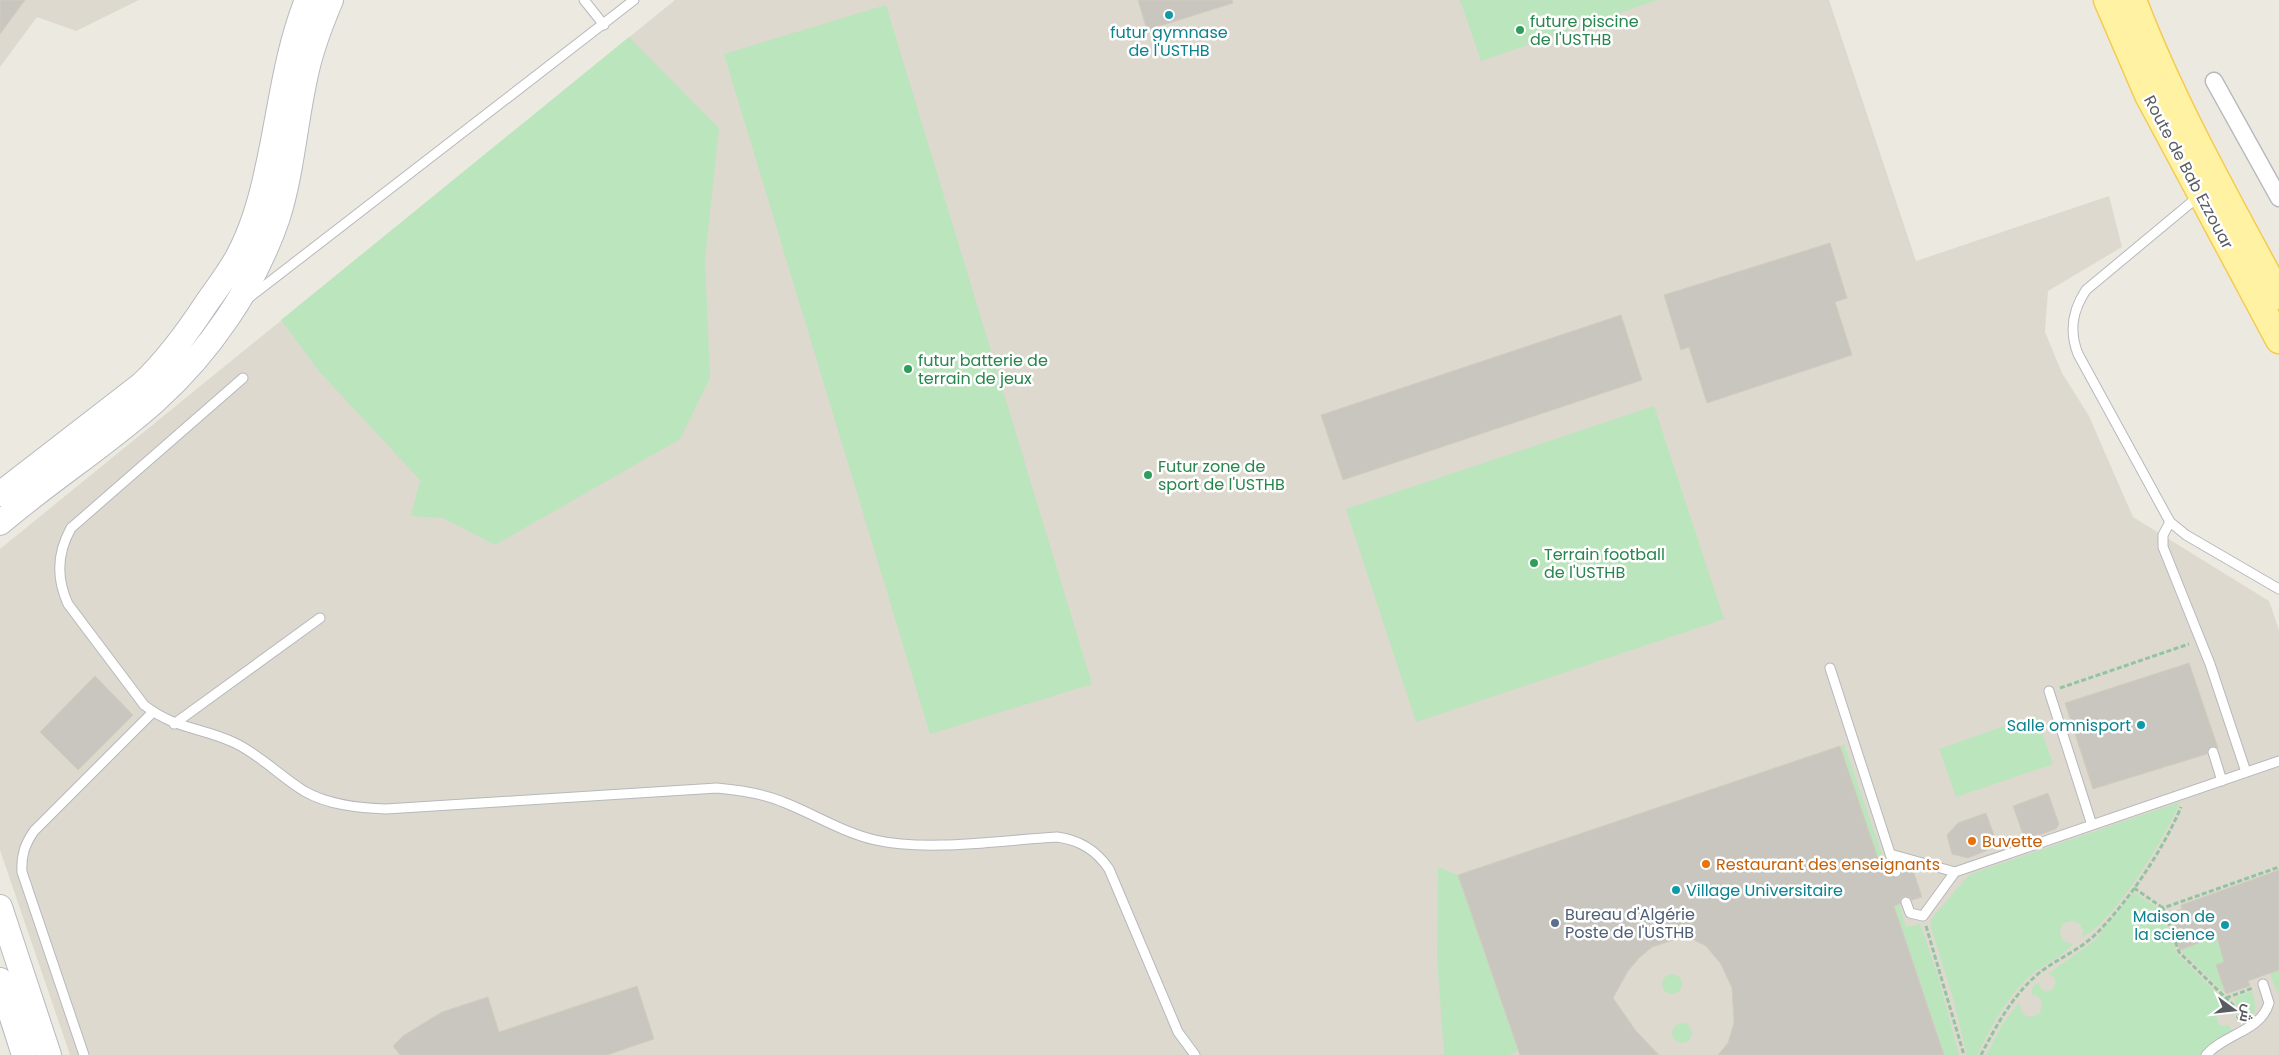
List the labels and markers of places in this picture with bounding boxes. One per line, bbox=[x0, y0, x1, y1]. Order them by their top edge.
marker: futur gymnase de l'USTHB bbox=[1163, 9, 1175, 21]
place label: future piscine de l'USTHB bbox=[1530, 10, 1639, 51]
place label: futur gymnase de l'USTHB bbox=[1110, 21, 1228, 62]
marker: future piscine de l'USTHB bbox=[1514, 24, 1526, 36]
place label: futur batterie de terrain de jeux bbox=[918, 349, 1048, 390]
marker: futur batterie de terrain de jeux bbox=[902, 363, 914, 375]
place label: Futur zone de sport de l'USTHB bbox=[1158, 455, 1285, 496]
marker: Futur zone de sport de l'USTHB bbox=[1142, 469, 1154, 481]
place label: Terrain football de l'USTHB bbox=[1544, 543, 1665, 584]
marker: Terrain football de l'USTHB bbox=[1528, 557, 1540, 569]
place label: Salle omnisport bbox=[2007, 714, 2131, 737]
marker: Salle omnisport bbox=[2135, 719, 2147, 731]
place label: Buvette bbox=[1982, 830, 2043, 853]
marker: Buvette bbox=[1966, 835, 1978, 847]
place label: Restaurant des enseignants bbox=[1716, 853, 1940, 876]
marker: Restaurant des enseignants bbox=[1700, 858, 1712, 870]
place label: Village Universitaire bbox=[1686, 879, 1843, 902]
marker: Village Universitaire bbox=[1670, 884, 1682, 896]
place label: Bureau d'Algérie Poste de l'USTHB bbox=[1565, 903, 1695, 944]
place label: Maison de la science bbox=[2133, 905, 2215, 946]
marker: Bureau d'Algérie Poste de l'USTHB bbox=[1549, 917, 1561, 929]
marker: Maison de la science bbox=[2219, 919, 2231, 931]

